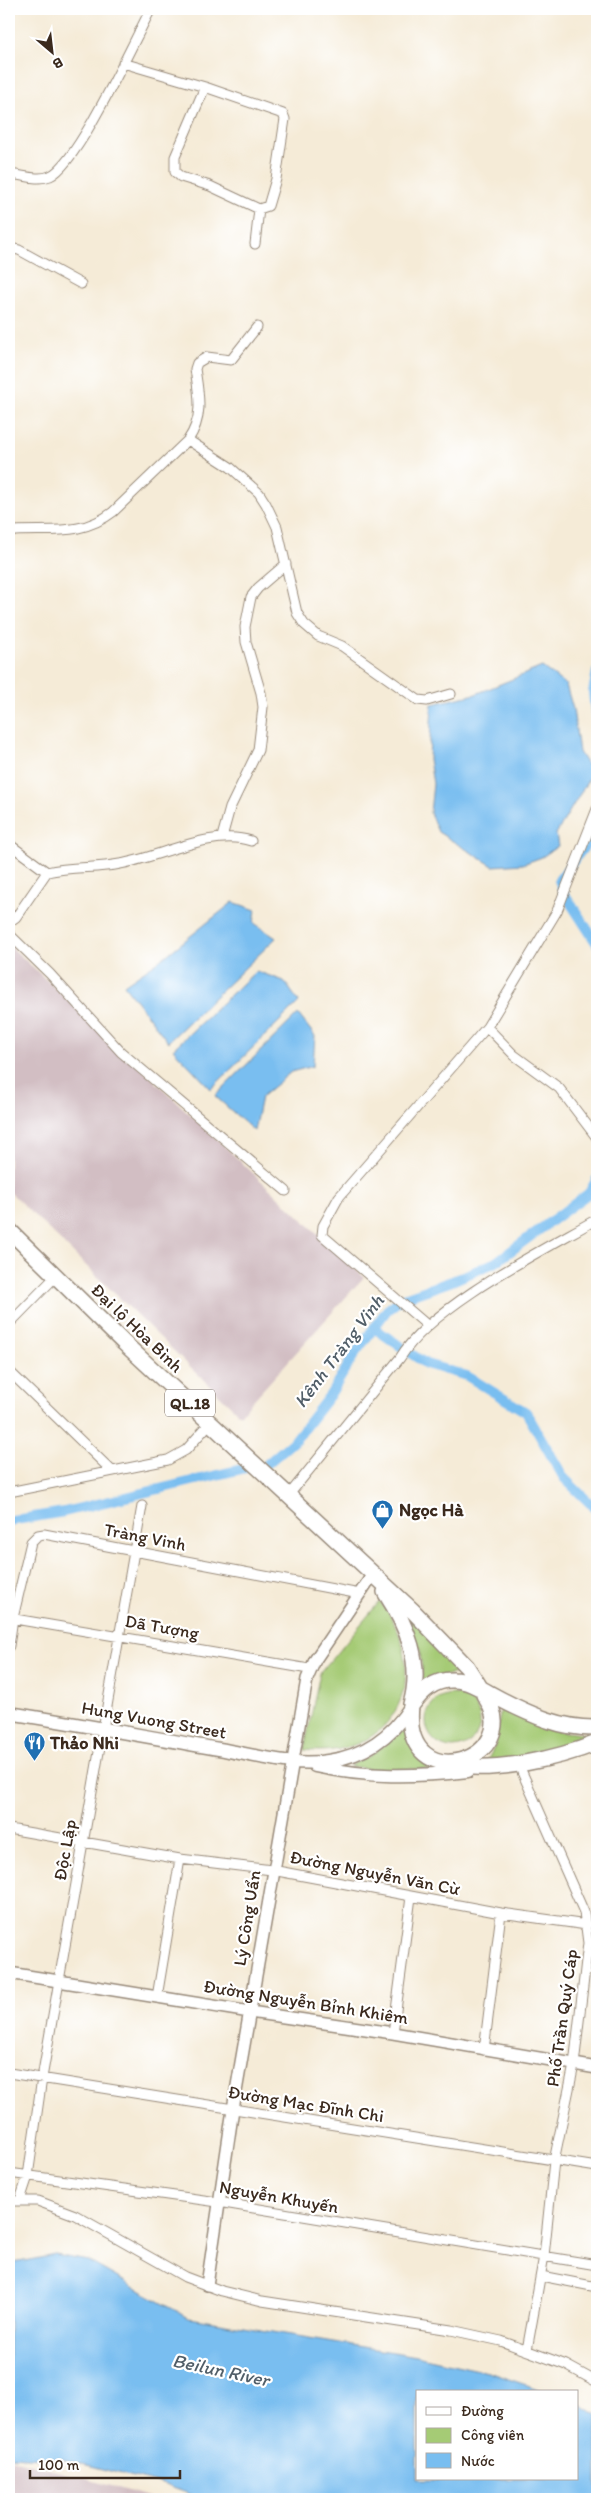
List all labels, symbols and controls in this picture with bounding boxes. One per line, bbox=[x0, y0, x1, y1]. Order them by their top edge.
north arrow bbox=[28, 28, 78, 78]
text: B bbox=[50, 53, 66, 73]
street label: Đại lộ Hòa Bình bbox=[87, 1279, 187, 1377]
water label: Kênh Tràng Vinh bbox=[289, 1289, 389, 1412]
road number: QL.18 bbox=[165, 1390, 215, 1416]
shop icon: Ngọc Hà bbox=[371, 1498, 395, 1529]
place label: Ngọc Hà bbox=[399, 1499, 464, 1521]
street label: Tràng Vinh bbox=[102, 1518, 188, 1556]
street label: Dã Tượng bbox=[123, 1610, 201, 1644]
street label: Hung Vuong Street bbox=[80, 1696, 228, 1744]
restaurant icon: Thảo Nhi bbox=[22, 1731, 46, 1762]
place label: Thảo Nhi bbox=[49, 1732, 119, 1754]
street label: Độc Lập bbox=[49, 1818, 81, 1882]
street label: Đường Nguyễn Văn Cừ bbox=[288, 1846, 462, 1900]
street label: Lý Công Uẩn bbox=[229, 1868, 265, 1968]
street label: Phố Trần Quý Cáp bbox=[541, 1948, 583, 2088]
street label: Đường Nguyễn Bỉnh Khiêm bbox=[202, 1975, 410, 2029]
street label: Đường Mạc Đĩnh Chi bbox=[227, 2081, 385, 2127]
street label: Nguyễn Khuyến bbox=[218, 2176, 340, 2218]
water label: Beilun River bbox=[171, 2349, 274, 2392]
legend bbox=[416, 2390, 578, 2480]
text: Đường bbox=[461, 2402, 504, 2420]
text: Công viên bbox=[461, 2426, 525, 2444]
scale bar bbox=[30, 2448, 180, 2480]
text: Nước bbox=[461, 2452, 495, 2470]
text: 100 m bbox=[38, 2456, 80, 2474]

